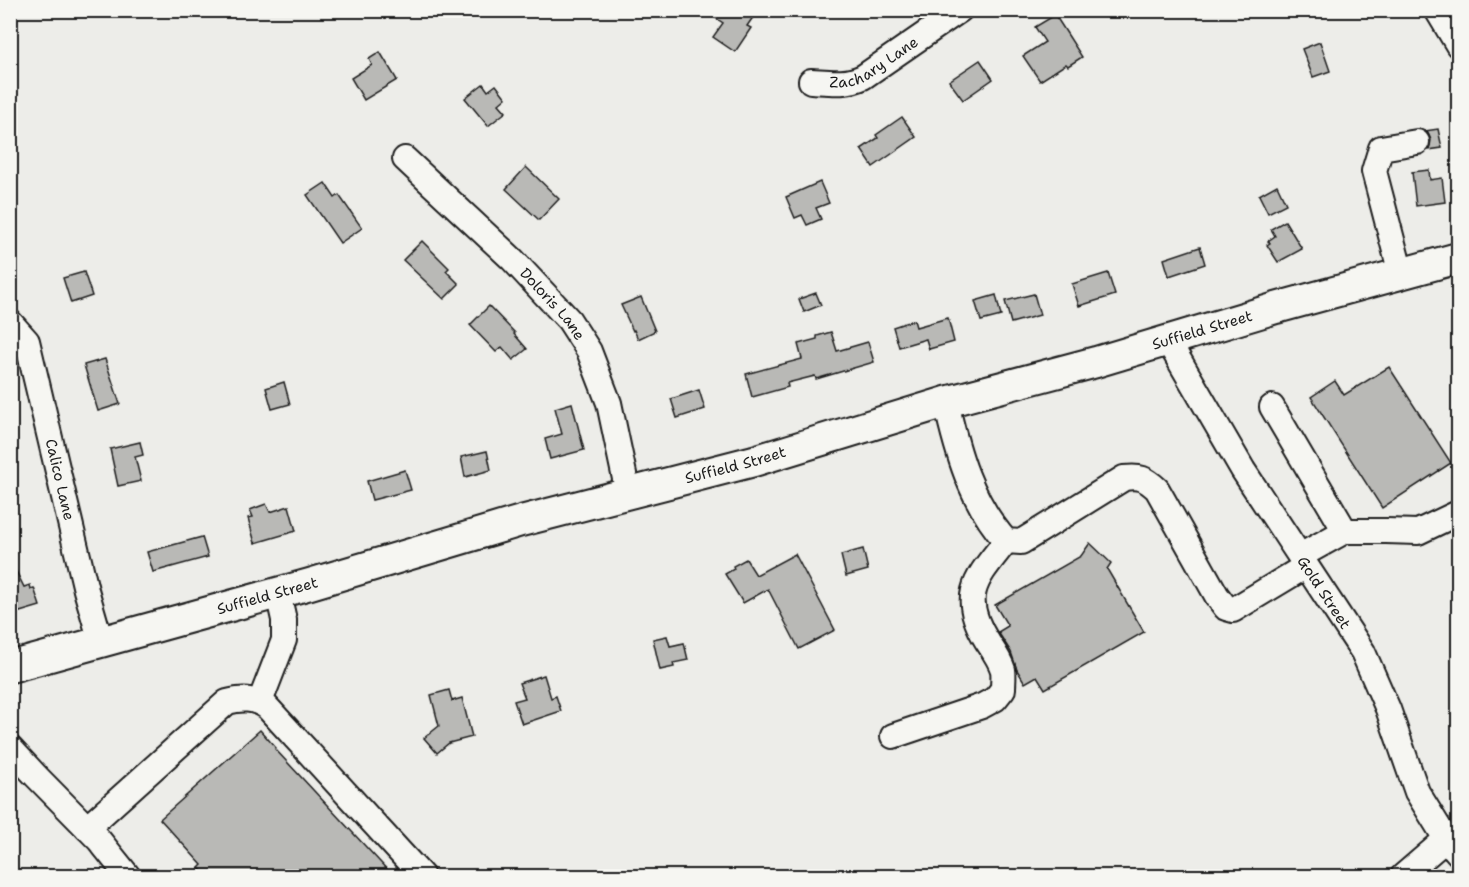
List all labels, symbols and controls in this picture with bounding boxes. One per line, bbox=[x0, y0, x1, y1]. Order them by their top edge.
street label: Zachary Lane bbox=[829, 32, 922, 92]
street label: Doloris Lane bbox=[515, 263, 589, 344]
street label: Suffield Street bbox=[1150, 306, 1255, 355]
street label: Calico Lane bbox=[41, 437, 79, 522]
street label: Suffield Street bbox=[683, 442, 788, 488]
street label: Gold Street bbox=[1292, 552, 1355, 633]
street label: Suffield Street bbox=[215, 572, 320, 619]

